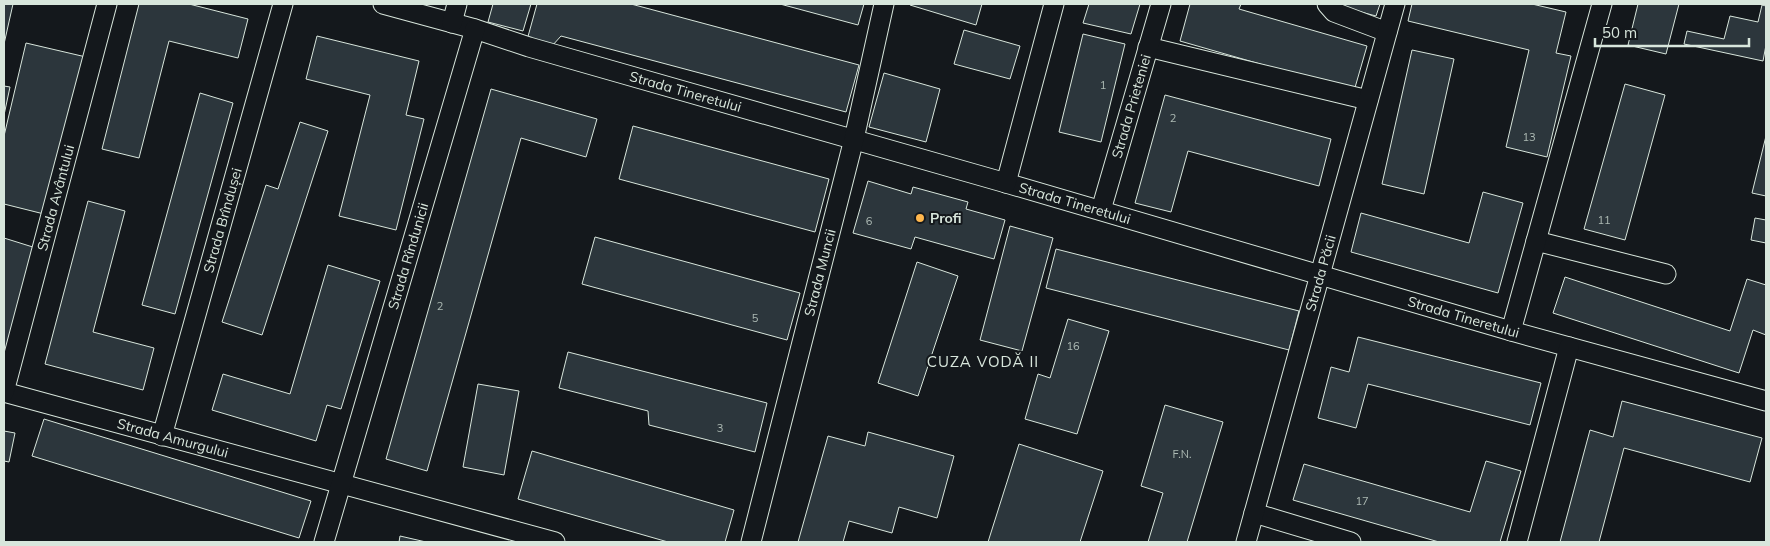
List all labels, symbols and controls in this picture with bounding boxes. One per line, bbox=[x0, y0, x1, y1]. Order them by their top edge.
scale bar bbox=[1595, 15, 1749, 47]
text: 50 m bbox=[1602, 23, 1637, 42]
street label: Strada Prieteniei bbox=[1108, 52, 1155, 160]
street label: Strada Tineretului bbox=[627, 67, 744, 116]
house number: 1 bbox=[1100, 78, 1106, 92]
house number: 2 bbox=[1170, 111, 1177, 125]
house number: 13 bbox=[1522, 130, 1536, 144]
street label: Strada Avântului bbox=[33, 143, 78, 253]
street label: Strada Brîndușei bbox=[199, 166, 246, 275]
street label: Strada Tineretului bbox=[1017, 178, 1133, 228]
street label: Strada Rîndunicii bbox=[384, 201, 432, 312]
place label: Profi bbox=[930, 209, 962, 227]
marker: Profi bbox=[914, 212, 926, 224]
house number: 11 bbox=[1597, 213, 1611, 227]
house number: 6 bbox=[866, 214, 873, 228]
street label: Strada Muncii bbox=[800, 227, 840, 318]
street label: Strada Păcii bbox=[1301, 233, 1340, 313]
street label: Strada Tineretului bbox=[1406, 292, 1521, 342]
house number: 2 bbox=[437, 299, 444, 313]
house number: 5 bbox=[752, 311, 759, 325]
house number: 16 bbox=[1066, 339, 1080, 353]
district label: CUZA VODĂ II bbox=[927, 352, 1039, 371]
street label: Strada Amurgului bbox=[115, 414, 230, 462]
house number: 3 bbox=[717, 421, 723, 435]
house number: F.N. bbox=[1172, 447, 1192, 461]
house number: 17 bbox=[1355, 494, 1369, 508]

